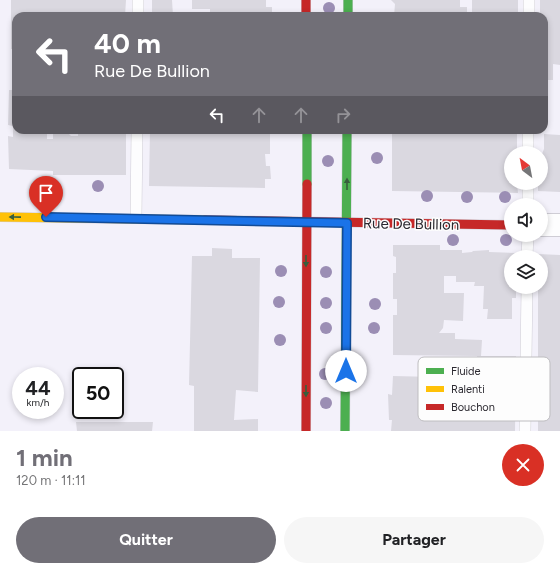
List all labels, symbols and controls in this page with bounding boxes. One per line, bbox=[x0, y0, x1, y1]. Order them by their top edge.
text: 40 m bbox=[94, 26, 161, 60]
icon: left bbox=[28, 28, 80, 80]
text: Rue De Bullion bbox=[94, 60, 210, 82]
icon: left bbox=[206, 104, 228, 126]
icon: ahead bbox=[248, 104, 270, 126]
icon: ahead bbox=[290, 104, 312, 126]
icon: right bbox=[332, 104, 354, 126]
north arrow bbox=[504, 146, 548, 190]
map controls bbox=[504, 146, 548, 294]
pin bbox=[29, 176, 63, 217]
one-way arrow bbox=[344, 177, 350, 190]
icon: arrive bbox=[35, 182, 57, 204]
button: sound bbox=[504, 198, 548, 242]
one-way arrow bbox=[8, 214, 21, 220]
street label: Rue De Bullion bbox=[363, 214, 459, 234]
button: layers bbox=[504, 250, 548, 294]
one-way arrow bbox=[303, 255, 309, 268]
position arrow bbox=[325, 350, 367, 392]
legend bbox=[418, 357, 550, 421]
text: Fluide bbox=[451, 365, 481, 378]
speed limit sign: 50 bbox=[72, 367, 124, 419]
text: 44 bbox=[25, 376, 51, 400]
text: Ralenti bbox=[451, 383, 485, 396]
one-way arrow bbox=[303, 385, 309, 398]
text: km/h bbox=[27, 396, 49, 409]
text: Bouchon bbox=[451, 401, 495, 414]
text: 1 min bbox=[16, 443, 73, 472]
button: close bbox=[502, 444, 544, 486]
text: 120 m · 11:11 bbox=[16, 473, 86, 488]
button: Quitter bbox=[16, 517, 276, 563]
button: Partager bbox=[284, 517, 544, 563]

